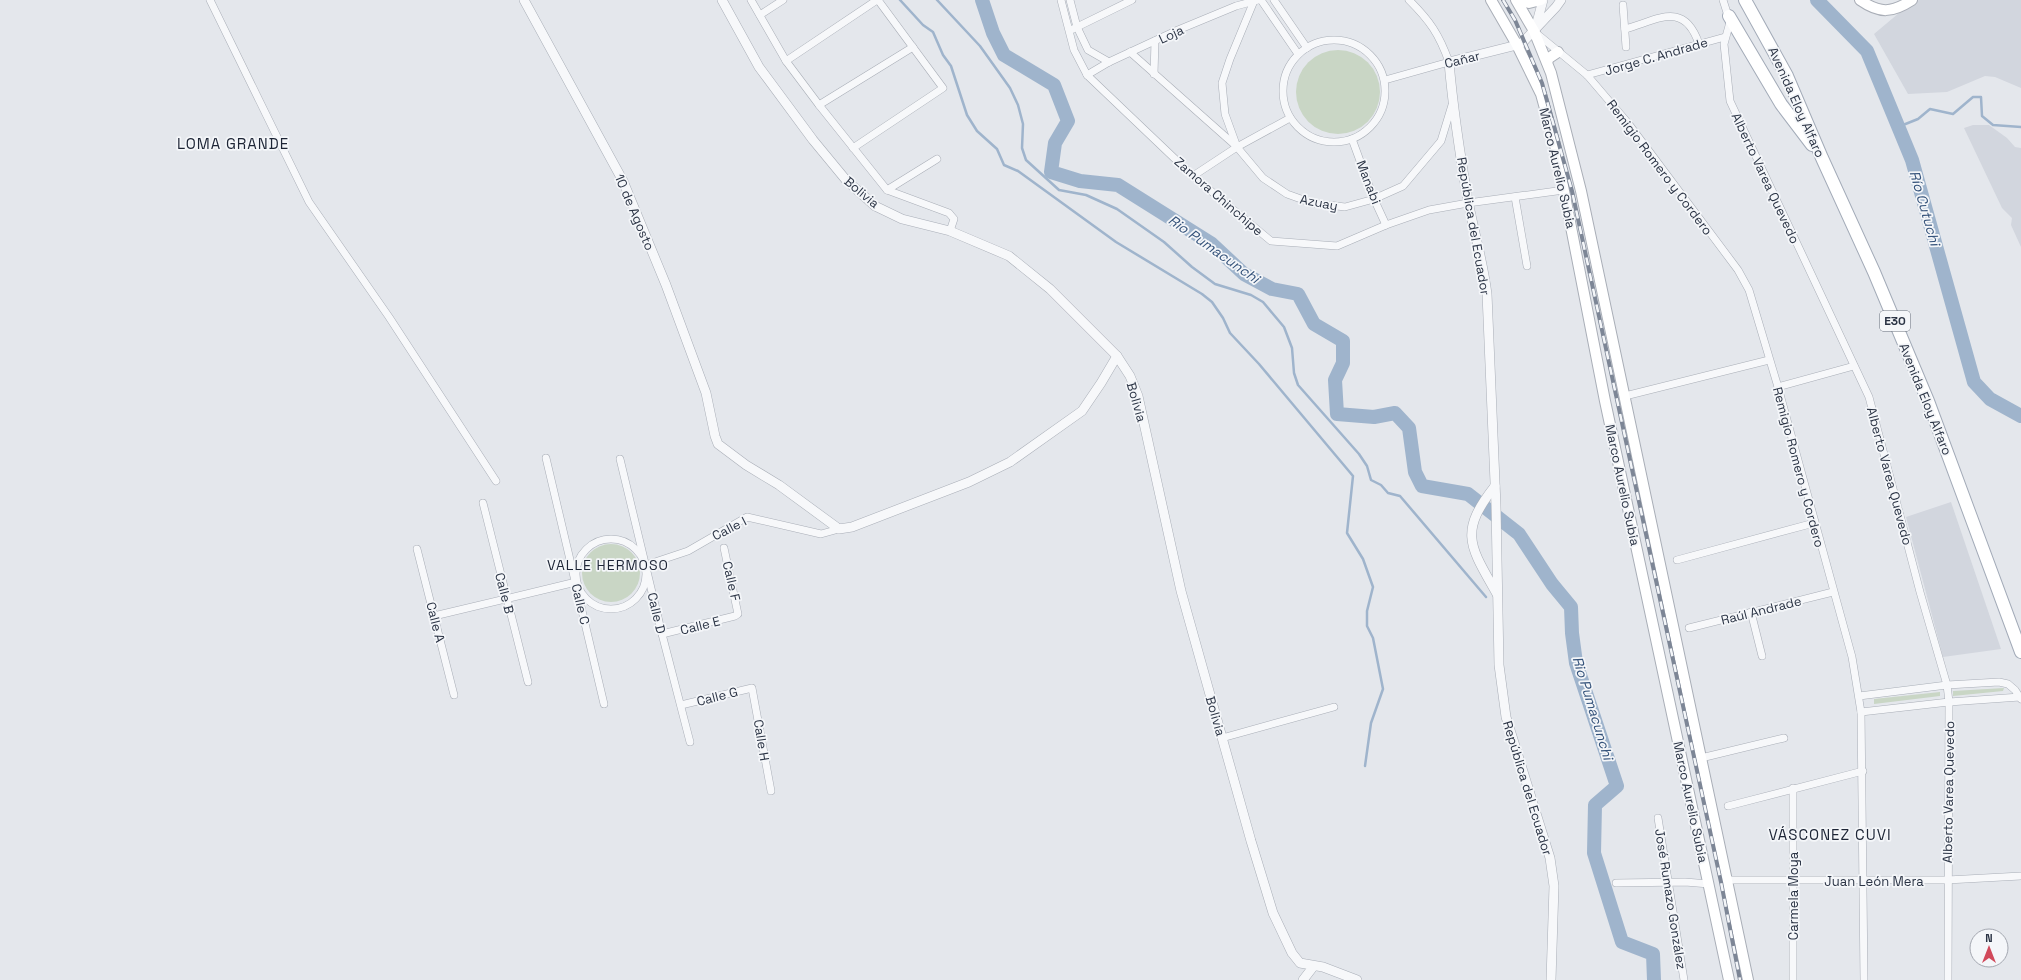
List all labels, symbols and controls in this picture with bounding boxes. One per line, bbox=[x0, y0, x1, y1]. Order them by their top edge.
street label: Loja bbox=[1156, 21, 1187, 48]
street label: Jorge C. Andrade bbox=[1603, 34, 1710, 79]
street label: Avenida Eloy Alfaro bbox=[1764, 44, 1829, 160]
street label: Cañar bbox=[1443, 47, 1482, 72]
street label: Remigio Romero y Cordero bbox=[1603, 96, 1716, 238]
street label: Marco Aurelio Subia bbox=[1535, 106, 1580, 231]
street label: Alberto Varea Quevedo bbox=[1728, 110, 1803, 246]
district label: LOMA GRANDE bbox=[177, 134, 289, 153]
street label: Zamora Chinchipe bbox=[1171, 153, 1267, 240]
street label: República del Ecuador bbox=[1453, 156, 1494, 297]
street label: Manabi bbox=[1352, 158, 1385, 207]
water label: Río Cutuchi bbox=[1906, 168, 1945, 249]
street label: 10 de Agosto bbox=[611, 171, 658, 253]
street label: Bolivia bbox=[841, 173, 883, 212]
street label: Azuay bbox=[1299, 191, 1339, 214]
water label: Rio Pumacunchi bbox=[1165, 211, 1264, 288]
road number: E30 bbox=[1880, 311, 1910, 331]
street label: Avenida Eloy Alfaro bbox=[1895, 341, 1956, 458]
street label: Bolivia bbox=[1123, 380, 1150, 425]
street label: Remigio Romero y Cordero bbox=[1769, 385, 1828, 549]
street label: Alberto Varea Quevedo bbox=[1863, 405, 1916, 547]
street label: Marco Aurelio Subia bbox=[1601, 423, 1644, 548]
street label: Calle I bbox=[709, 513, 749, 544]
district label: VALLE HERMOSO bbox=[547, 556, 669, 574]
street label: Calle F bbox=[719, 560, 744, 603]
street label: Calle B bbox=[491, 571, 518, 615]
street label: Calle C bbox=[568, 582, 593, 626]
street label: Calle D bbox=[644, 591, 670, 635]
street label: Raúl Andrade bbox=[1719, 592, 1803, 629]
street label: Calle A bbox=[422, 600, 449, 644]
street label: Calle E bbox=[678, 612, 722, 639]
water label: Rio Pumacunchi bbox=[1569, 654, 1618, 763]
street label: Calle G bbox=[695, 683, 739, 710]
street label: Bolivia bbox=[1202, 694, 1229, 739]
street label: Calle H bbox=[750, 718, 773, 762]
street label: República del Ecuador bbox=[1499, 719, 1556, 858]
street label: Alberto Varea Quevedo bbox=[1939, 721, 1958, 863]
street label: Marco Aurelio Subia bbox=[1669, 740, 1712, 865]
district label: VÁSCONEZ CUVI bbox=[1768, 825, 1892, 844]
street label: José Rumazo González bbox=[1651, 828, 1690, 971]
street label: Carmela Moya bbox=[1785, 851, 1802, 940]
street label: Juan León Mera bbox=[1824, 873, 1924, 890]
north arrow bbox=[1969, 928, 2009, 968]
text: N bbox=[1985, 931, 1993, 945]

